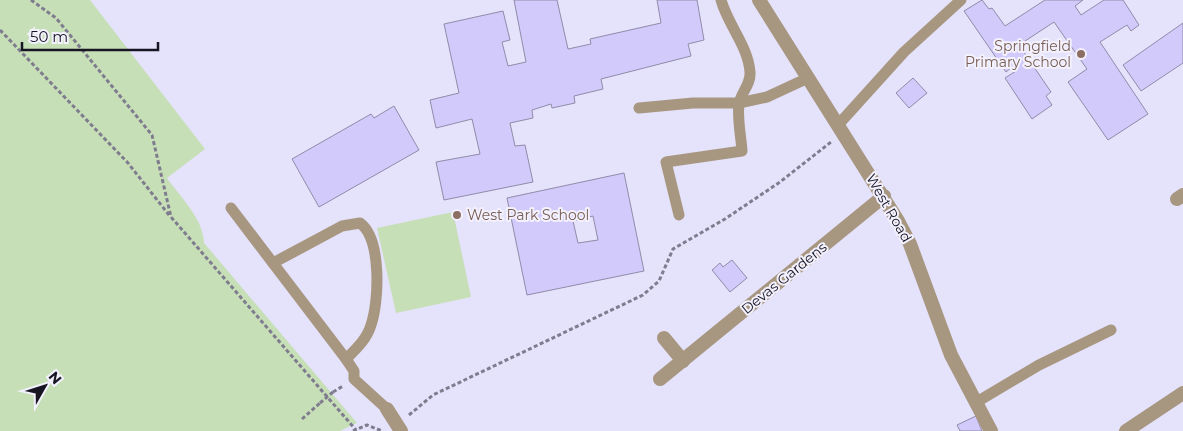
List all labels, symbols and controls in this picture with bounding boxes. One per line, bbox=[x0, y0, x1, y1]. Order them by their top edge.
scale bar bbox=[22, 20, 159, 52]
text: 50 m bbox=[30, 27, 68, 46]
place label: Springfield Primary School bbox=[965, 37, 1071, 71]
marker: Springfield Primary School bbox=[1075, 48, 1087, 60]
street label: West Road bbox=[862, 171, 916, 245]
place label: West Park School bbox=[467, 206, 589, 224]
marker: West Park School bbox=[451, 209, 463, 221]
street label: Devas Gardens bbox=[738, 238, 830, 318]
north arrow bbox=[20, 361, 70, 411]
text: N bbox=[45, 368, 66, 388]

